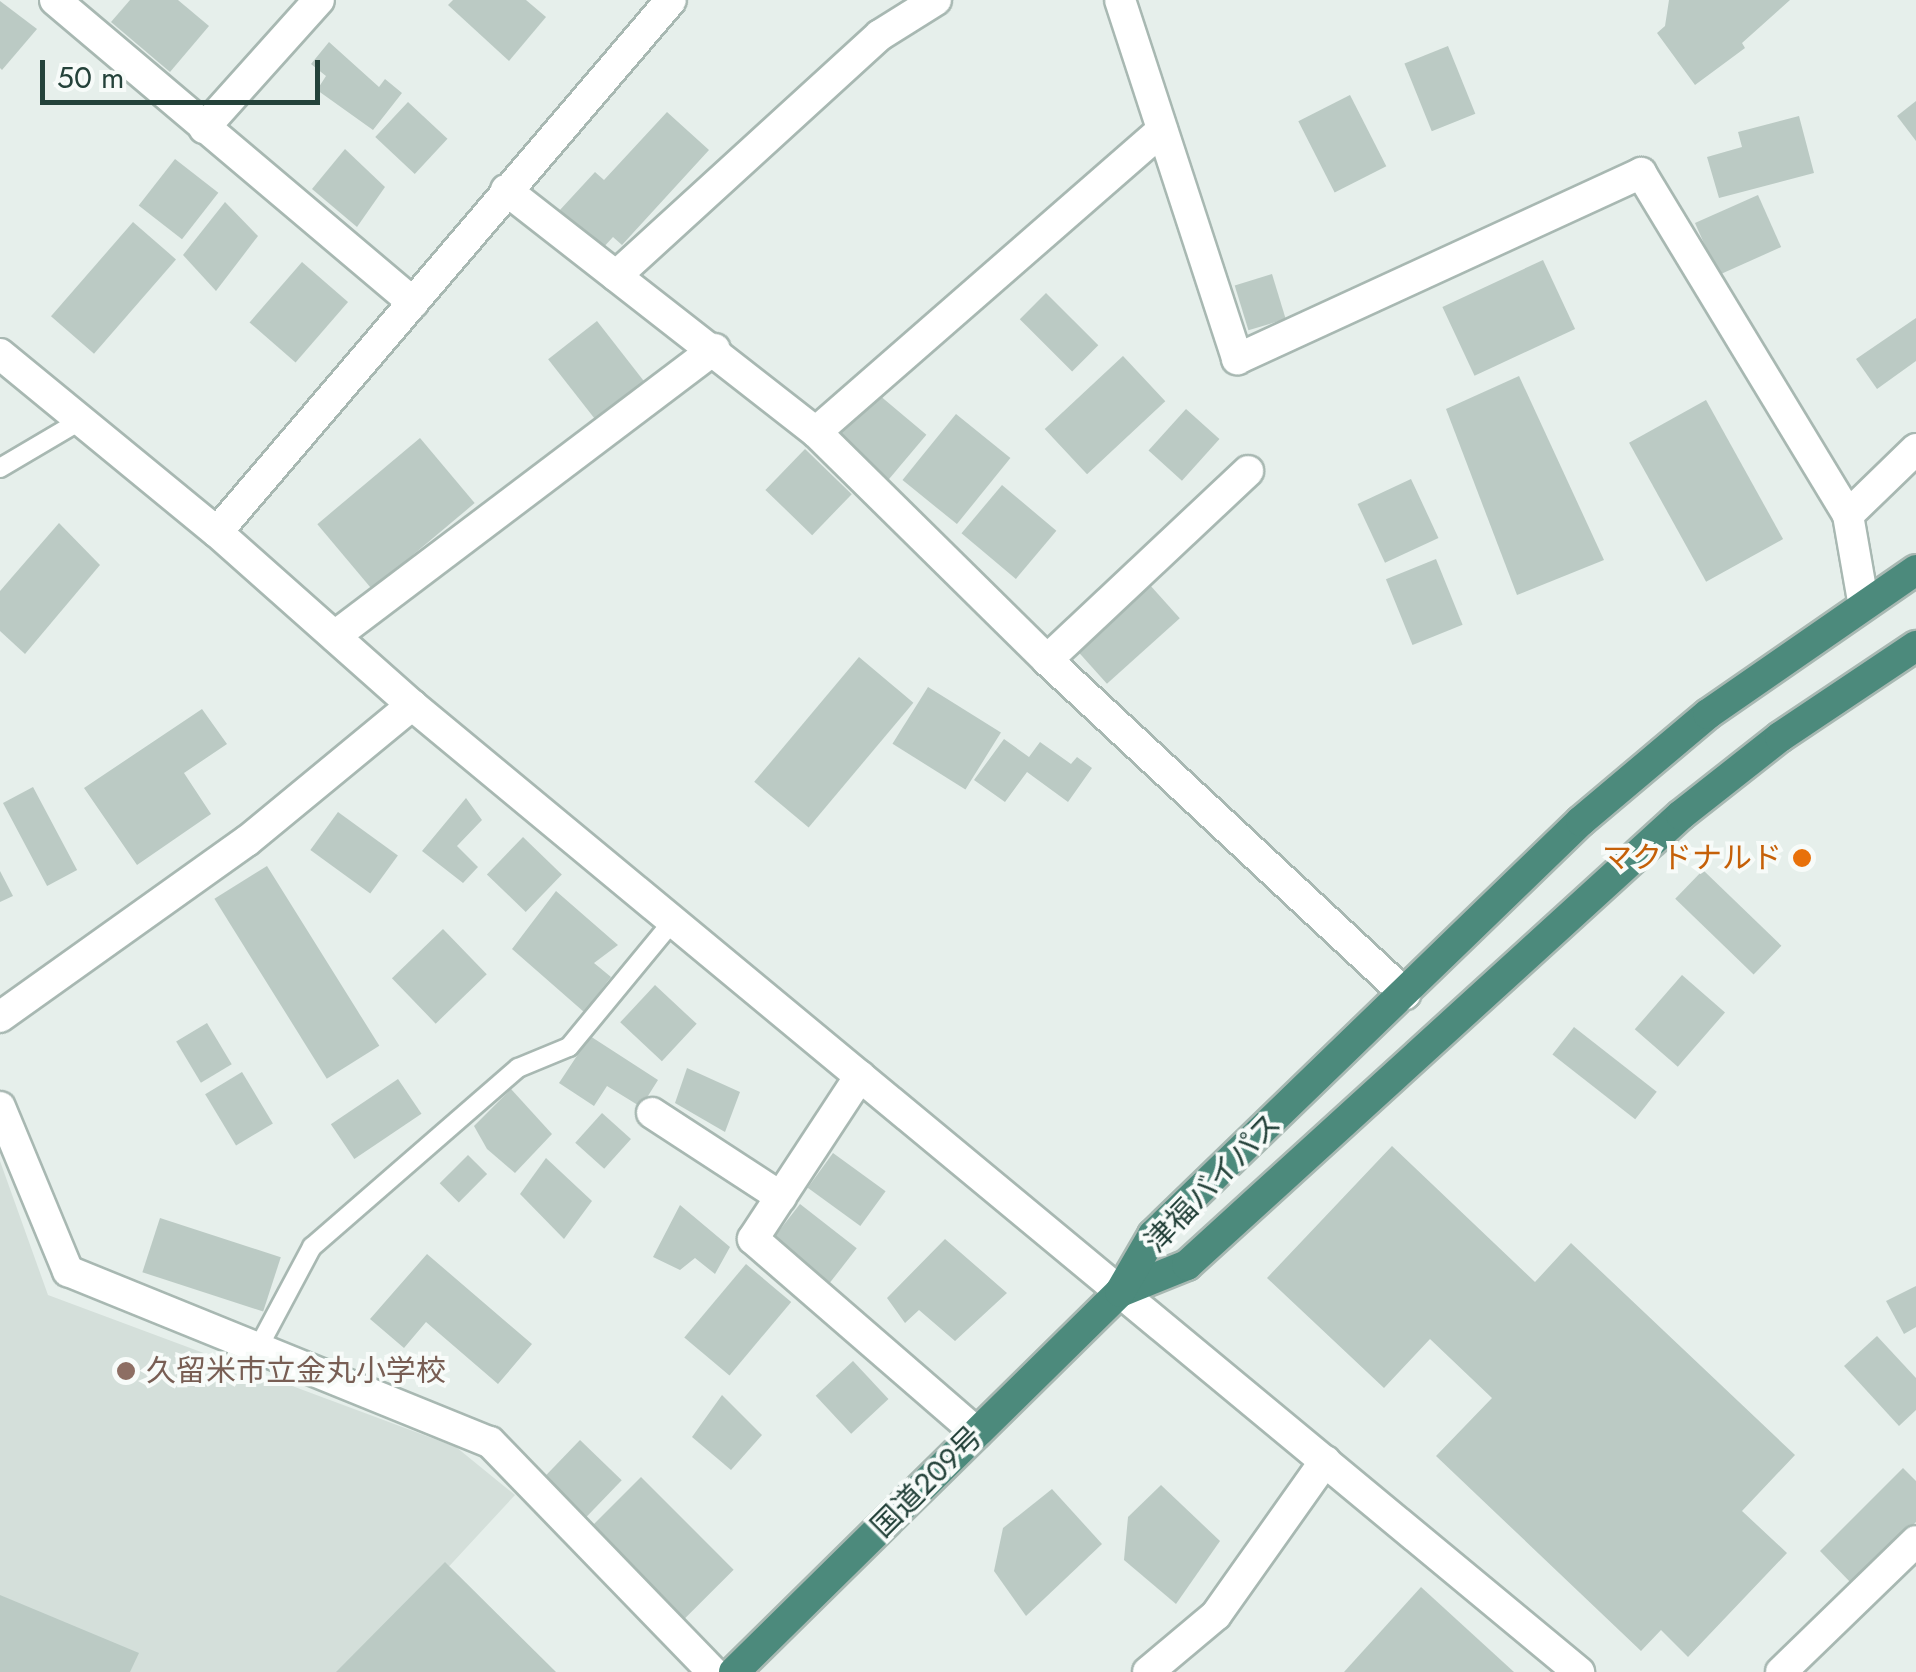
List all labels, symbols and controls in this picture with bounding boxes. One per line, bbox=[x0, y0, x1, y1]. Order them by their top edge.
scale bar bbox=[45, 40, 325, 102]
text: 50 m bbox=[57, 56, 124, 99]
place label: マクドナルド bbox=[1602, 840, 1782, 876]
marker: マクドナルド bbox=[1791, 847, 1813, 869]
street label: 津福バイパス bbox=[1138, 1106, 1288, 1260]
place label: 久留米市立金丸小学校 bbox=[146, 1353, 446, 1389]
marker: 久留米市立金丸小学校 bbox=[115, 1360, 137, 1382]
street label: 国道209号 bbox=[864, 1419, 990, 1545]

